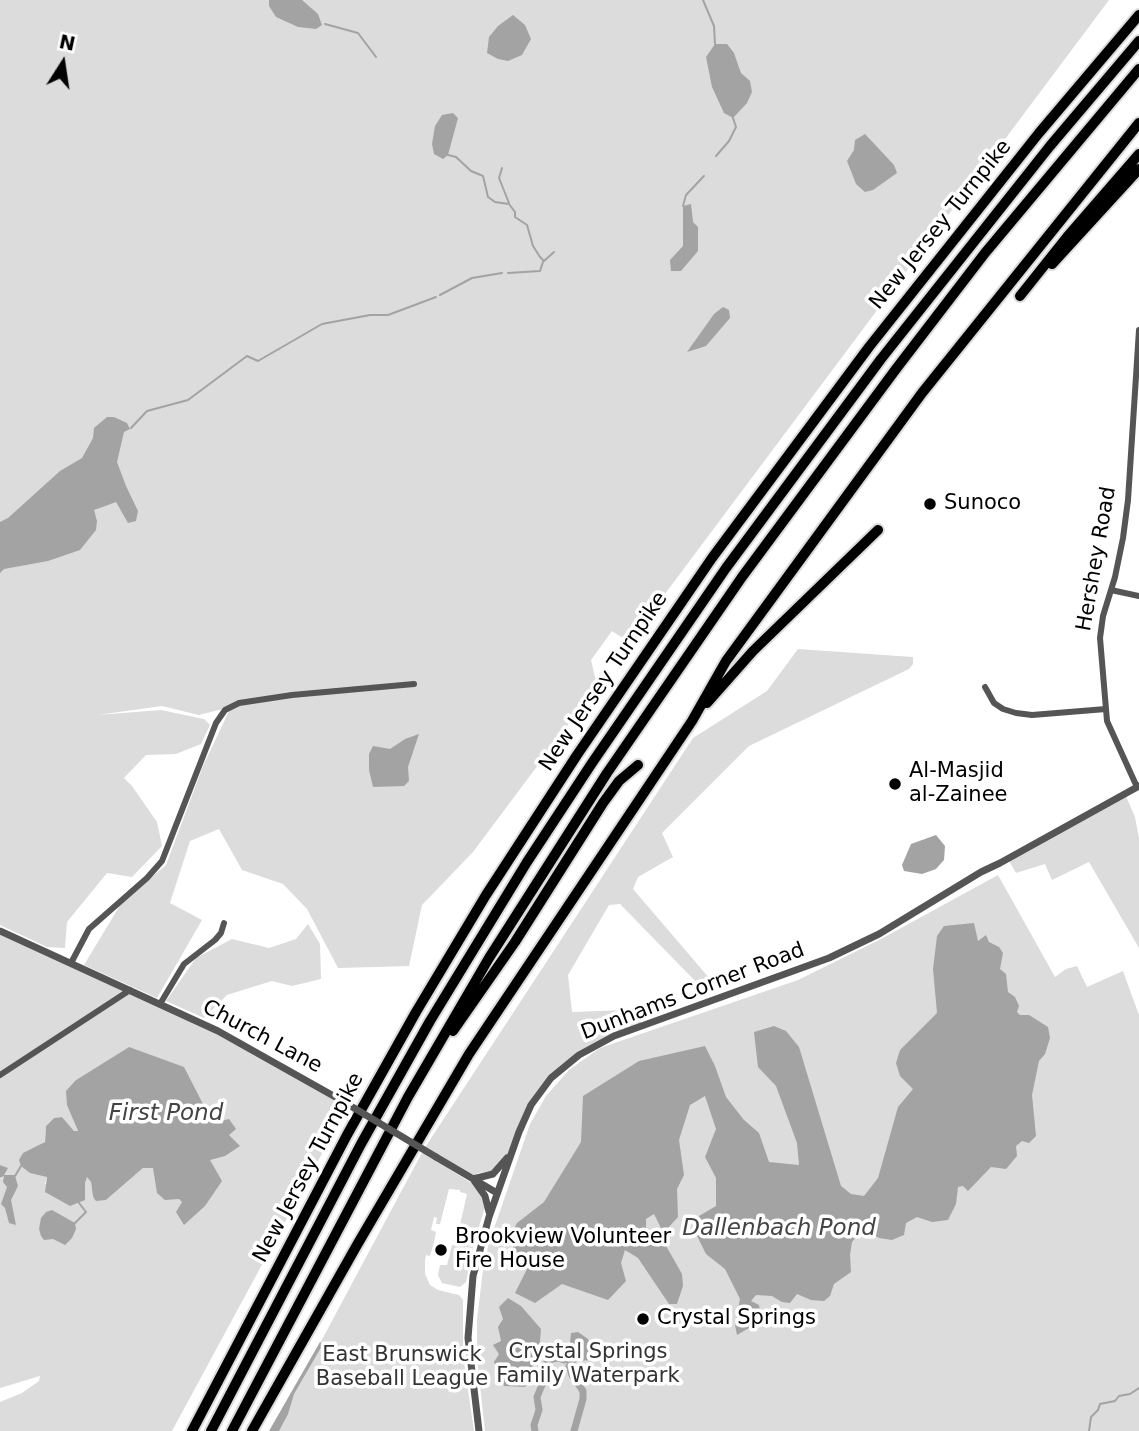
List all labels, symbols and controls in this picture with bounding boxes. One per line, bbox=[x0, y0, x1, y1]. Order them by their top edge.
north arrow bbox=[28, 28, 98, 98]
text: N bbox=[57, 30, 77, 55]
street label: New Jersey Turnpike bbox=[865, 135, 1017, 315]
street label: Hershey Road bbox=[1072, 485, 1122, 633]
place label: Sunoco bbox=[944, 491, 1021, 517]
marker: Sunoco bbox=[922, 496, 938, 512]
street label: New Jersey Turnpike bbox=[535, 587, 673, 777]
place label: Al-Masjid al-Zainee bbox=[909, 759, 1008, 809]
marker: Al-Masjid al-Zainee bbox=[887, 776, 903, 792]
street label: Dunhams Corner Road bbox=[578, 938, 808, 1046]
street label: Church Lane bbox=[198, 995, 326, 1079]
street label: New Jersey Turnpike bbox=[248, 1069, 370, 1267]
water label: First Pond bbox=[109, 1100, 223, 1128]
water label: Dallenbach Pond bbox=[682, 1215, 876, 1243]
place label: Brookview Volunteer Fire House bbox=[455, 1225, 671, 1275]
marker: Brookview Volunteer Fire House bbox=[433, 1242, 449, 1258]
place label: Crystal Springs bbox=[657, 1306, 816, 1332]
marker: Crystal Springs bbox=[635, 1311, 651, 1327]
park label: Crystal Springs Family Waterpark bbox=[496, 1340, 680, 1390]
park label: East Brunswick Baseball League bbox=[316, 1343, 488, 1393]

